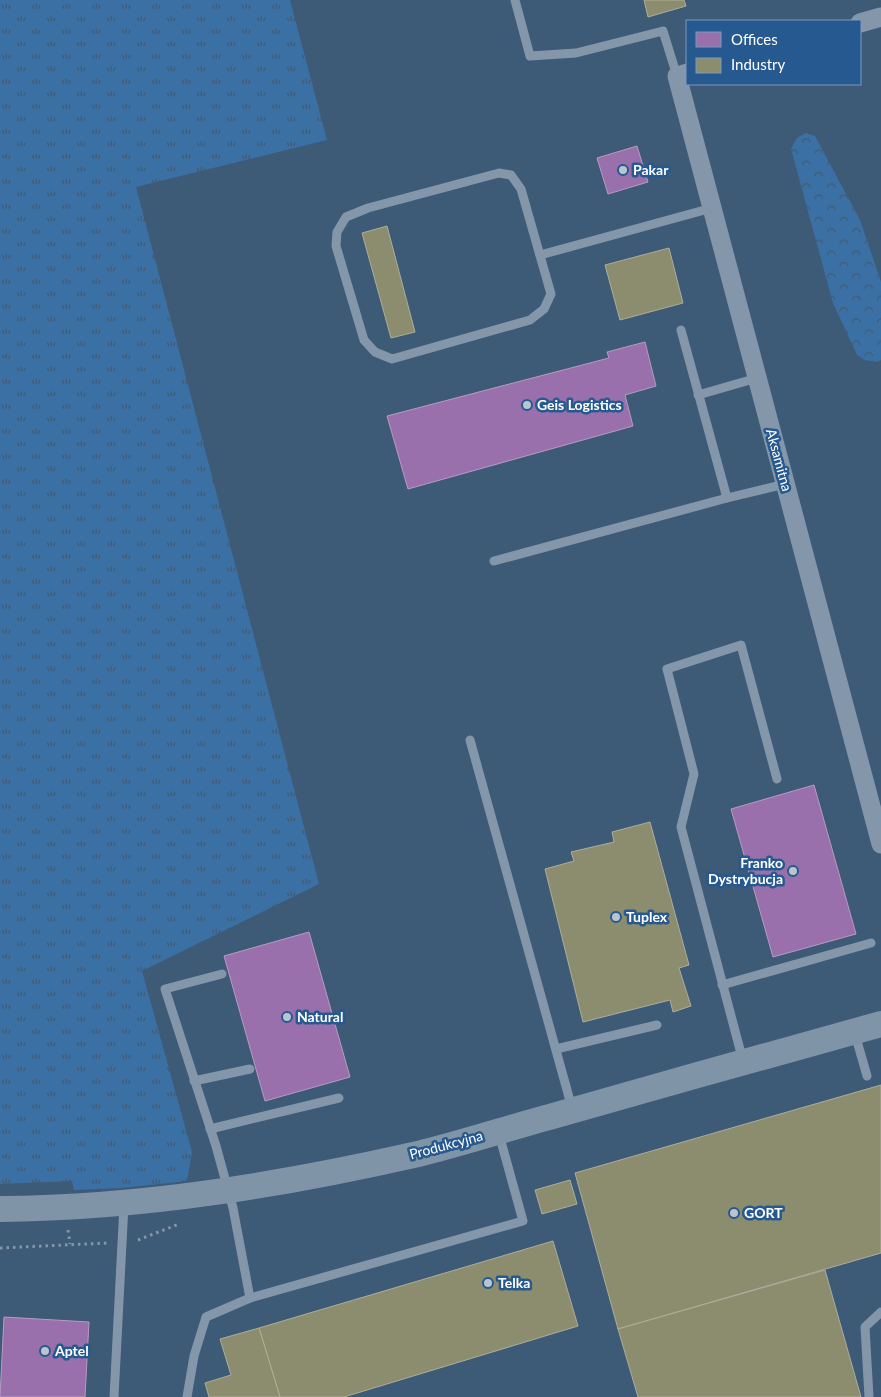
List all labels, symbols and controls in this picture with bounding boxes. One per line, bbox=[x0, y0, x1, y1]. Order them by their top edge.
legend bbox=[686, 20, 861, 85]
text: Offices bbox=[731, 30, 778, 48]
text: Industry bbox=[731, 55, 786, 73]
place label: Pakar bbox=[633, 161, 669, 178]
marker: Pakar bbox=[617, 164, 629, 176]
place label: Geis Logistics bbox=[537, 396, 622, 413]
marker: Geis Logistics bbox=[521, 399, 533, 411]
street label: Aksamitna bbox=[763, 427, 796, 493]
place label: Franko Dystrybucja bbox=[708, 854, 783, 887]
marker: Franko Dystrybucja bbox=[787, 865, 799, 877]
place label: Tuplex bbox=[626, 908, 668, 925]
marker: Tuplex bbox=[610, 911, 622, 923]
place label: Natural bbox=[297, 1008, 343, 1025]
marker: Natural bbox=[281, 1011, 293, 1023]
street label: Produkcyjna bbox=[407, 1127, 485, 1162]
place label: GORT bbox=[744, 1204, 783, 1221]
marker: GORT bbox=[728, 1207, 740, 1219]
place label: Telka bbox=[498, 1274, 530, 1291]
marker: Telka bbox=[482, 1277, 494, 1289]
place label: Aptel bbox=[54, 1342, 89, 1359]
marker: Aptel bbox=[39, 1345, 51, 1357]

